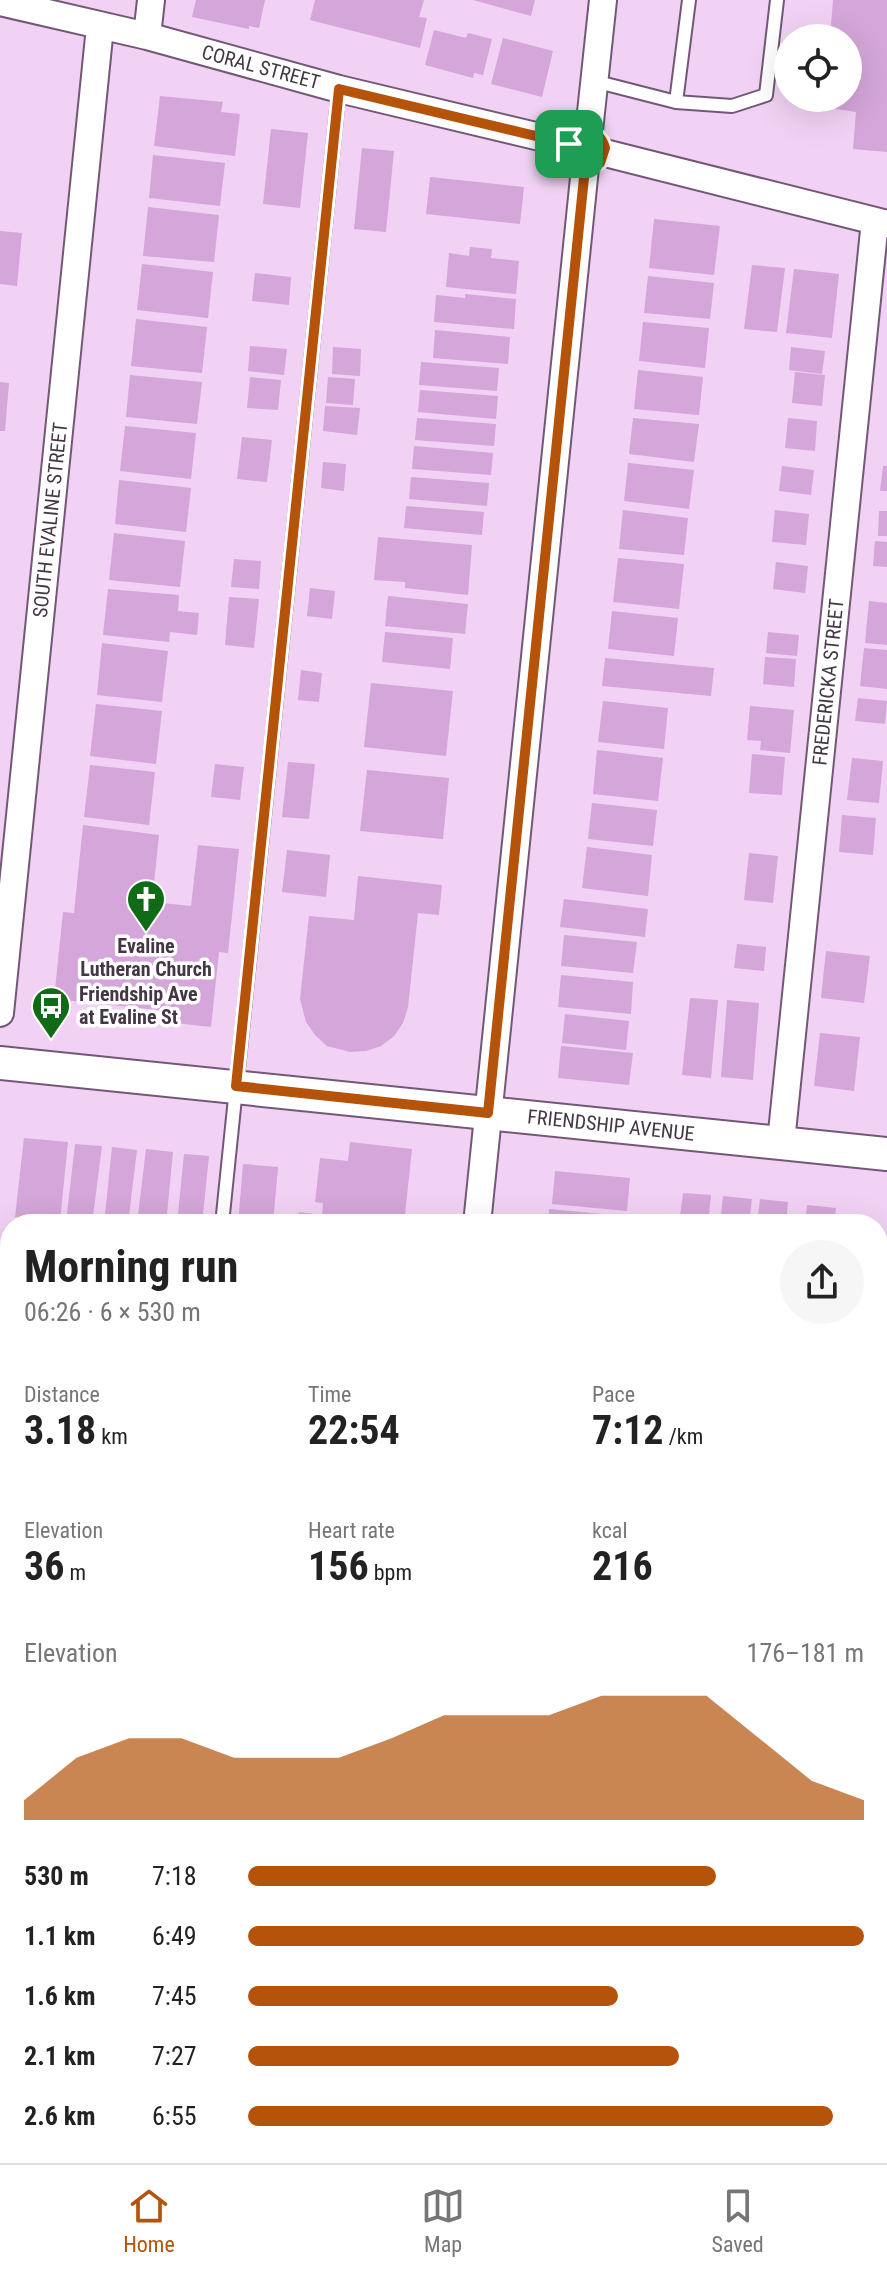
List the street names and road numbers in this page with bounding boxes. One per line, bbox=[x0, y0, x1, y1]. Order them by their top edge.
street label: CORAL STREET bbox=[199, 40, 323, 94]
street label: SOUTH EVALINE STREET bbox=[28, 421, 72, 619]
street label: FREDERICKA STREET bbox=[807, 598, 849, 766]
street label: FRIENDSHIP AVENUE bbox=[526, 1104, 696, 1146]

